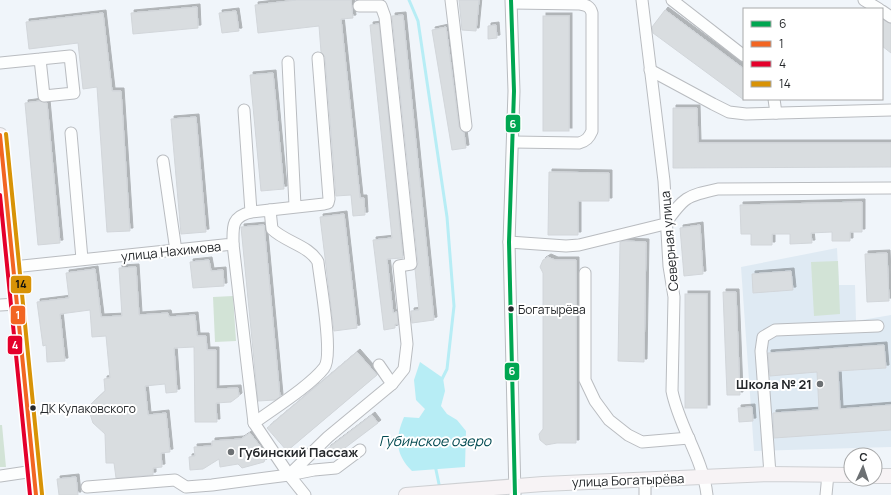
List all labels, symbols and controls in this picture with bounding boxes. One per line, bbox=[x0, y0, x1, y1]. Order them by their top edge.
legend bbox=[743, 8, 883, 100]
text: 6 bbox=[779, 15, 786, 32]
text: 1 bbox=[779, 35, 784, 52]
text: 4 bbox=[779, 55, 786, 72]
text: 14 bbox=[779, 75, 791, 92]
line badge: 6 bbox=[505, 114, 521, 133]
text: 6 bbox=[510, 116, 517, 131]
street label: Северная улица bbox=[656, 190, 682, 292]
street label: улица Нахимова bbox=[120, 237, 222, 265]
line badge: 14 bbox=[10, 275, 32, 294]
text: 14 bbox=[15, 276, 27, 291]
place label: Богатырёва bbox=[518, 301, 586, 318]
marker: Богатырёва bbox=[506, 304, 516, 314]
line badge: 1 bbox=[10, 305, 26, 325]
text: 1 bbox=[16, 307, 20, 322]
line badge: 4 bbox=[7, 335, 23, 355]
text: 4 bbox=[12, 337, 19, 352]
line badge: 6 bbox=[504, 362, 520, 381]
text: 6 bbox=[509, 363, 516, 378]
place label: Школа № 21 bbox=[736, 375, 812, 393]
marker: Школа № 21 bbox=[815, 379, 825, 389]
place label: ДК Кулаковского bbox=[40, 400, 136, 417]
marker: ДК Кулаковского bbox=[28, 403, 38, 413]
water label: Губинское озеро bbox=[379, 431, 492, 450]
place label: Губинский Пассаж bbox=[239, 443, 358, 461]
marker: Губинский Пассаж bbox=[226, 447, 236, 457]
north arrow bbox=[843, 447, 883, 487]
text: С bbox=[859, 449, 868, 464]
street label: улица Богатырёва bbox=[571, 469, 685, 491]

